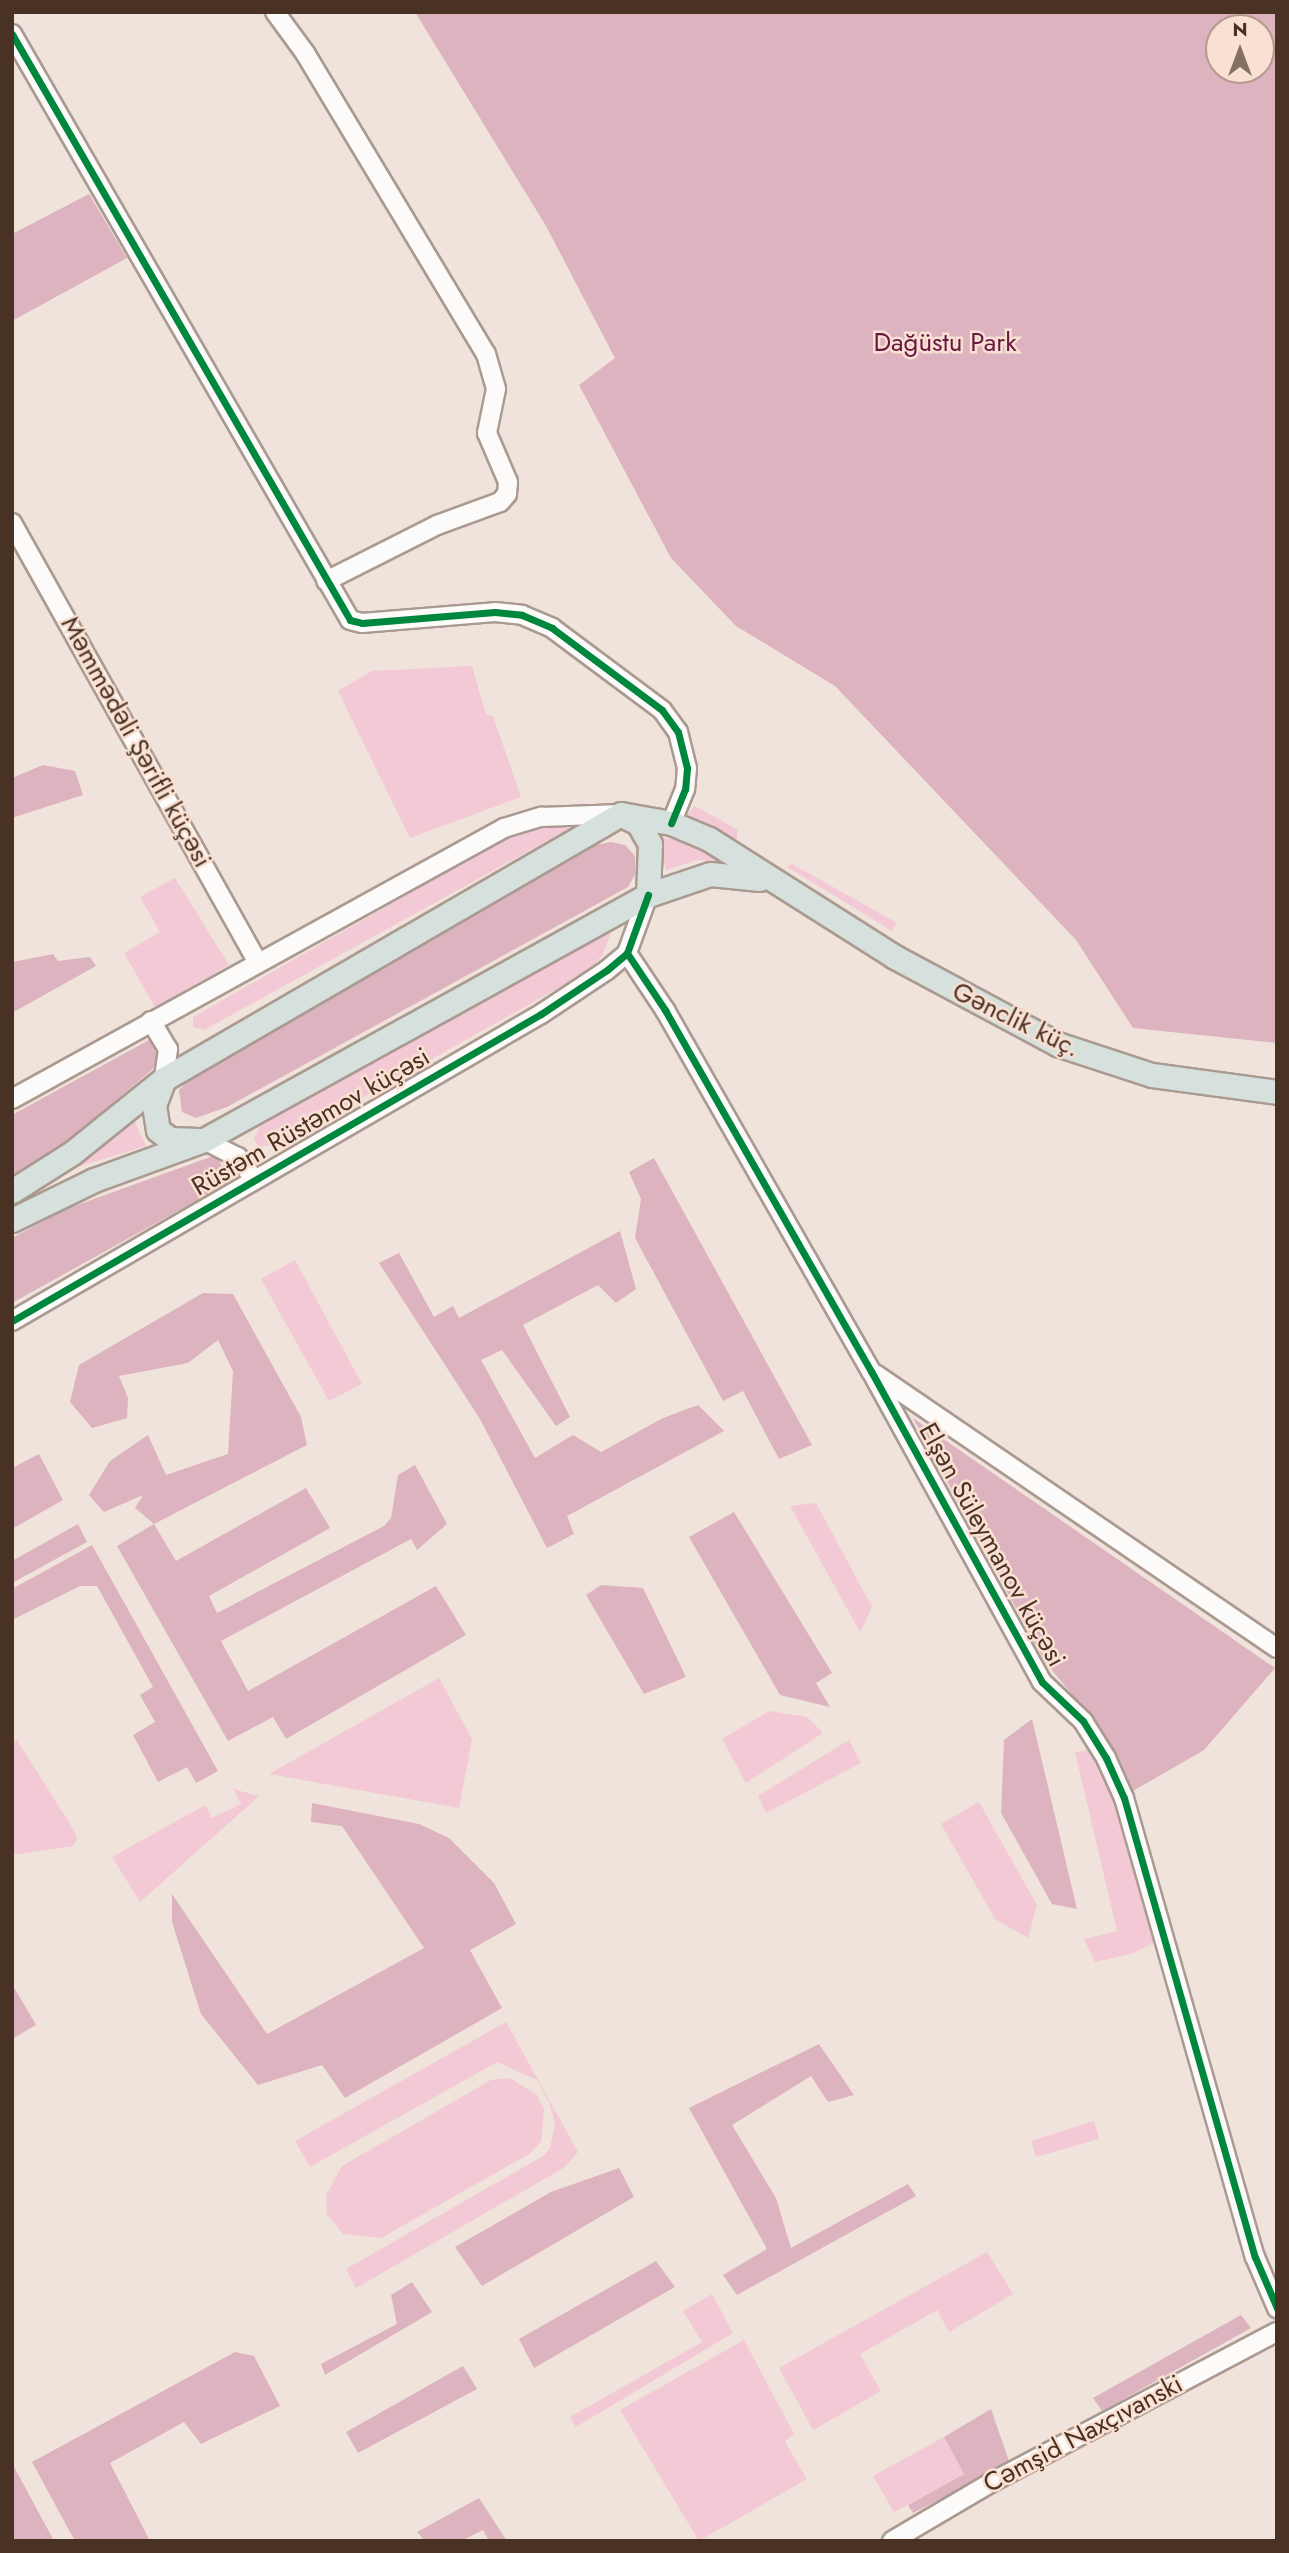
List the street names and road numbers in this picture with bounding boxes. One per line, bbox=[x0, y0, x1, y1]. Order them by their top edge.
street label: Məmmədəli Şərifli küçəsi bbox=[54, 611, 218, 873]
street label: Gənclik küç. bbox=[947, 976, 1085, 1064]
street label: Rüstəm Rüstəmov küçəsi bbox=[187, 1041, 435, 1203]
street label: Elşən Süleymanov küçəsi bbox=[912, 1418, 1072, 1672]
street label: Cəmşid Naxçıvanski bbox=[978, 2368, 1188, 2500]

